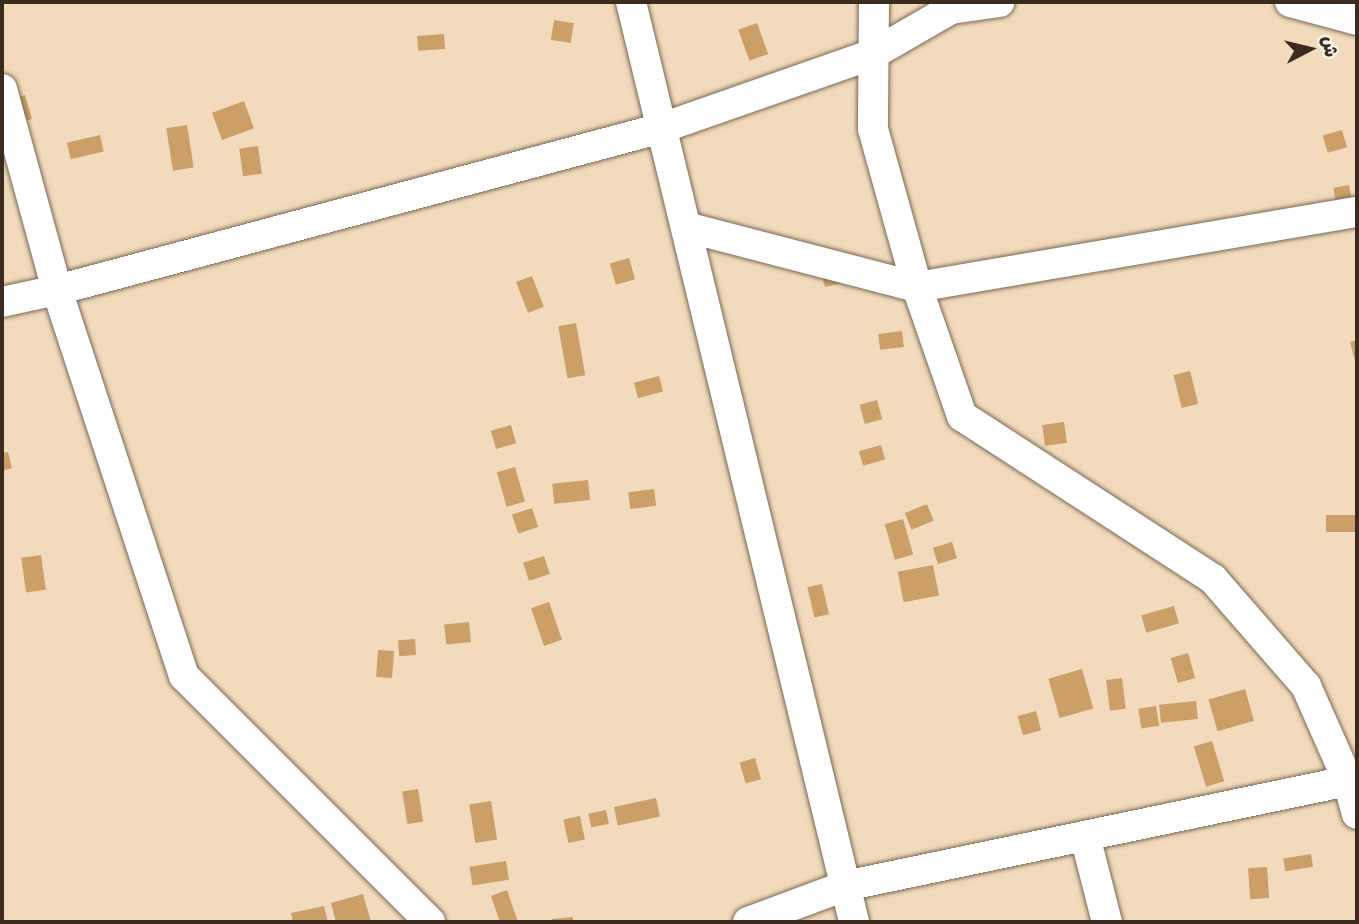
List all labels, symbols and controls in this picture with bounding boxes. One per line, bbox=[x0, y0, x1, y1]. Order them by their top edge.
north arrow bbox=[1275, 14, 1345, 84]
text: ش bbox=[1317, 34, 1345, 58]

